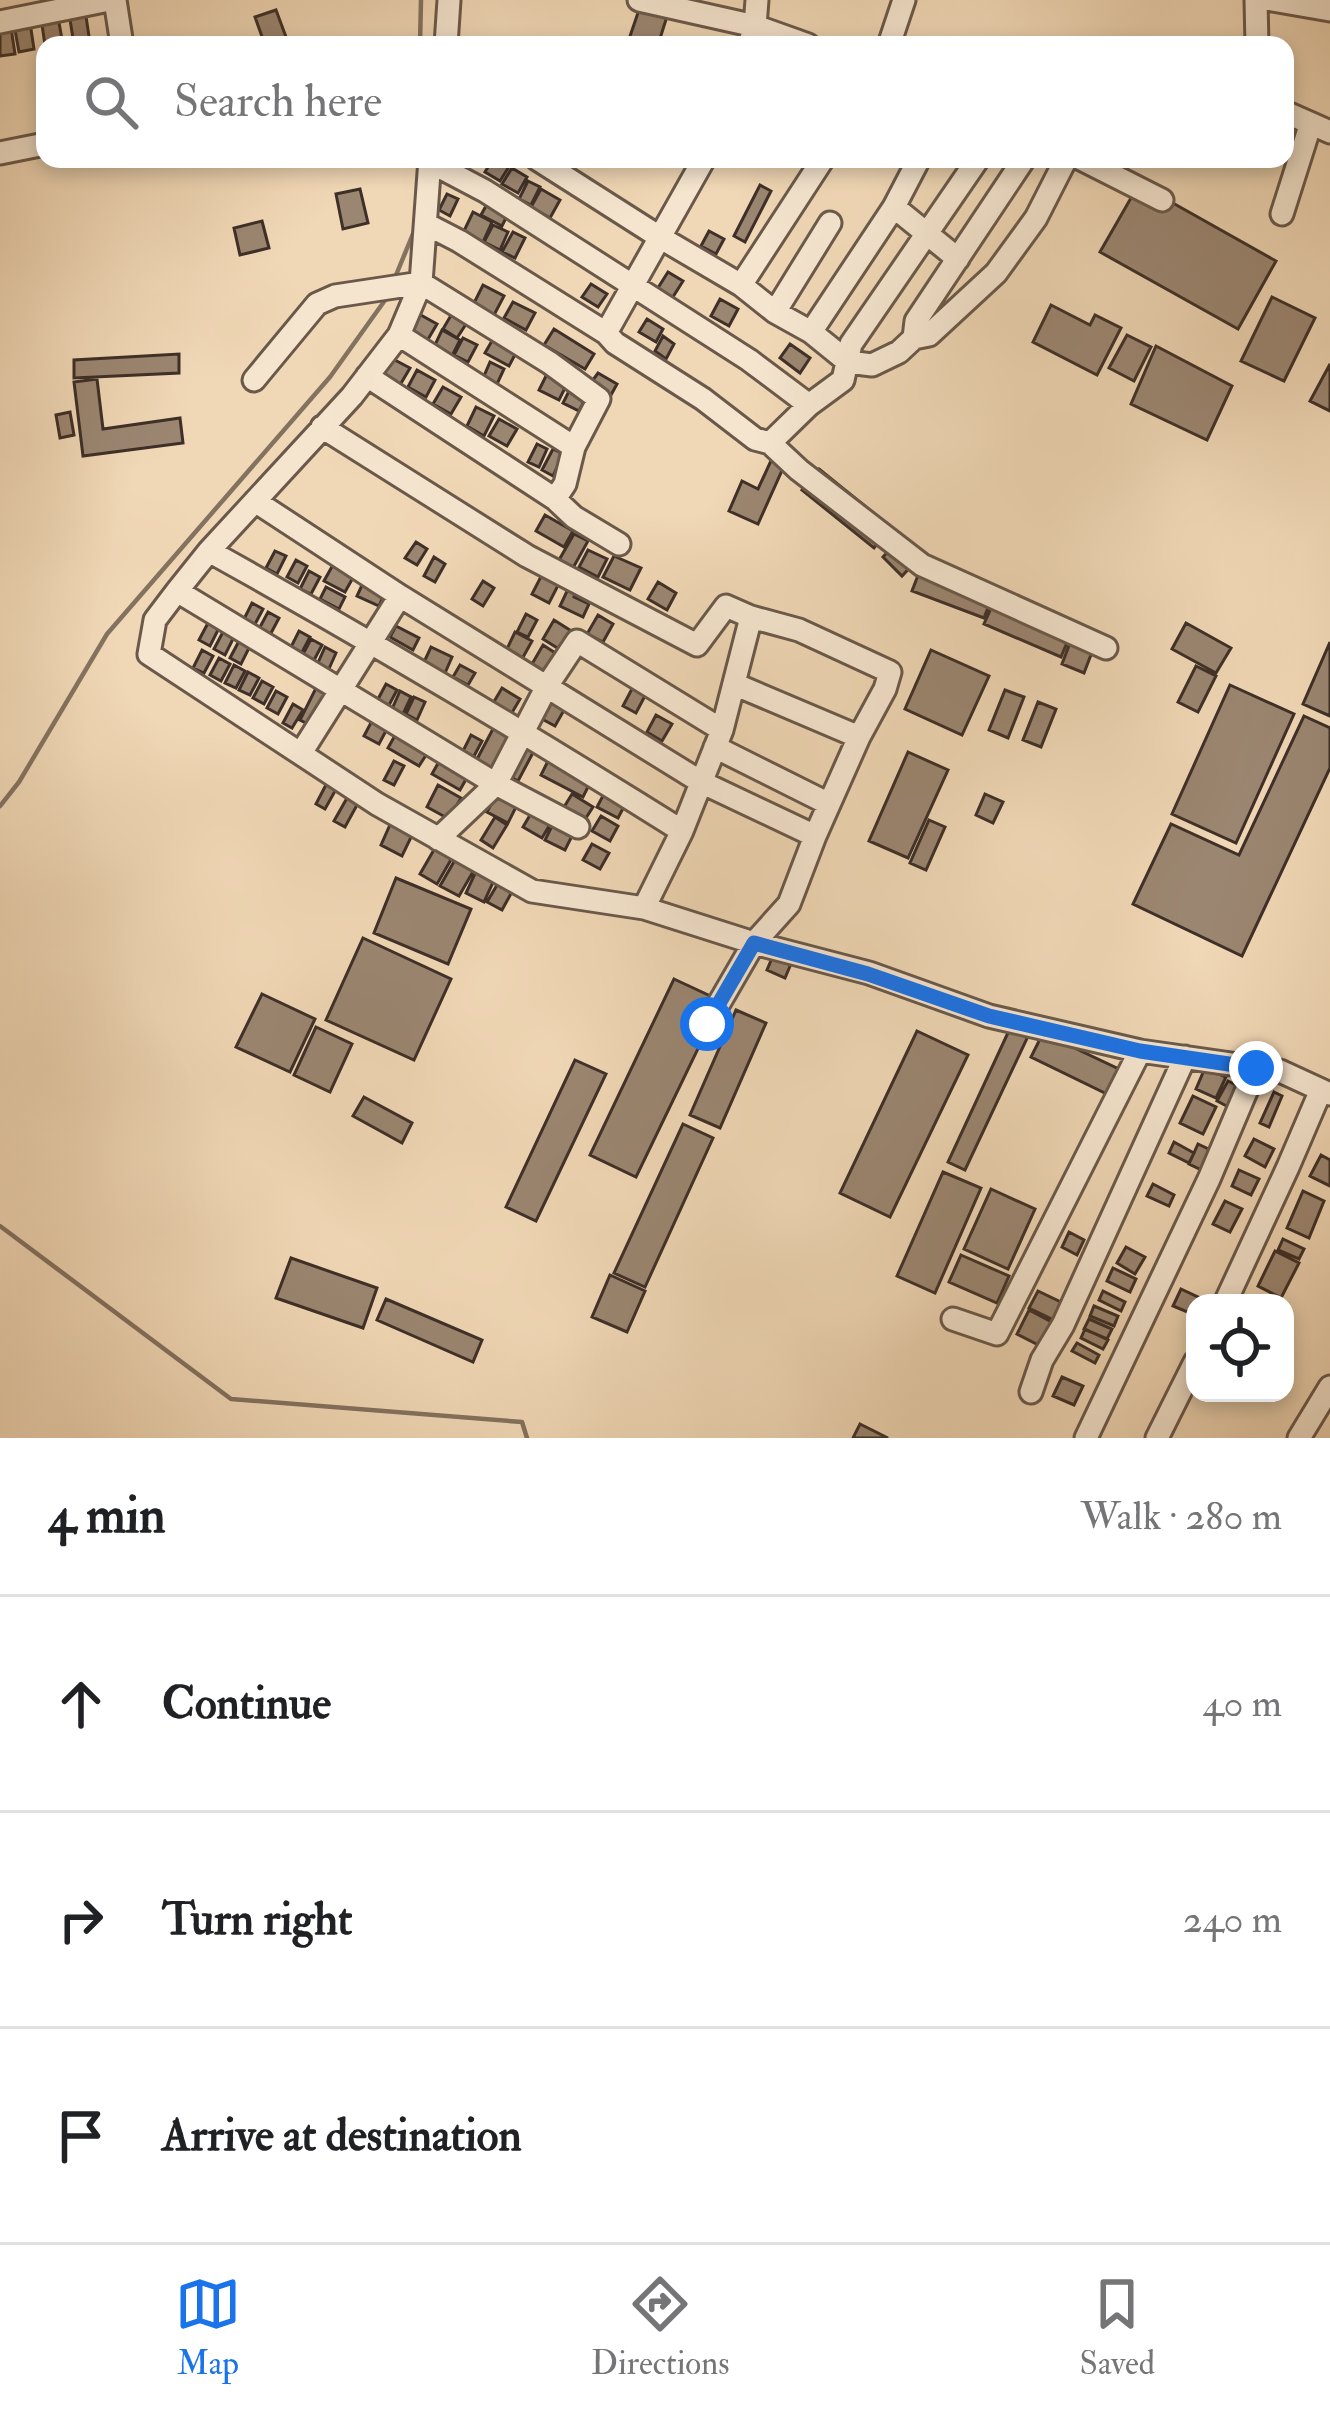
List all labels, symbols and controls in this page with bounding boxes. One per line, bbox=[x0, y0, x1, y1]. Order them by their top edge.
search box bbox=[36, 36, 1294, 168]
icon: search bbox=[78, 69, 144, 135]
text: Search here bbox=[174, 74, 382, 130]
route start bbox=[680, 997, 734, 1051]
route end bbox=[1229, 1041, 1283, 1095]
map controls bbox=[1186, 1294, 1294, 1402]
button: locate bbox=[1186, 1294, 1294, 1402]
text: 4 min bbox=[48, 1484, 166, 1548]
text: Walk · 280 m bbox=[1080, 1492, 1282, 1541]
icon: ahead bbox=[48, 1671, 114, 1737]
text: Continue bbox=[162, 1676, 331, 1732]
text: 40 m bbox=[1203, 1679, 1282, 1728]
icon: right bbox=[48, 1887, 114, 1953]
text: Turn right bbox=[162, 1892, 352, 1948]
text: 240 m bbox=[1183, 1895, 1282, 1944]
icon: arrive bbox=[48, 2103, 114, 2169]
text: Arrive at destination bbox=[162, 2108, 522, 2164]
tab: Map bbox=[175, 2271, 241, 2384]
tab: Directions bbox=[591, 2271, 730, 2384]
tab: Saved bbox=[1080, 2271, 1155, 2384]

